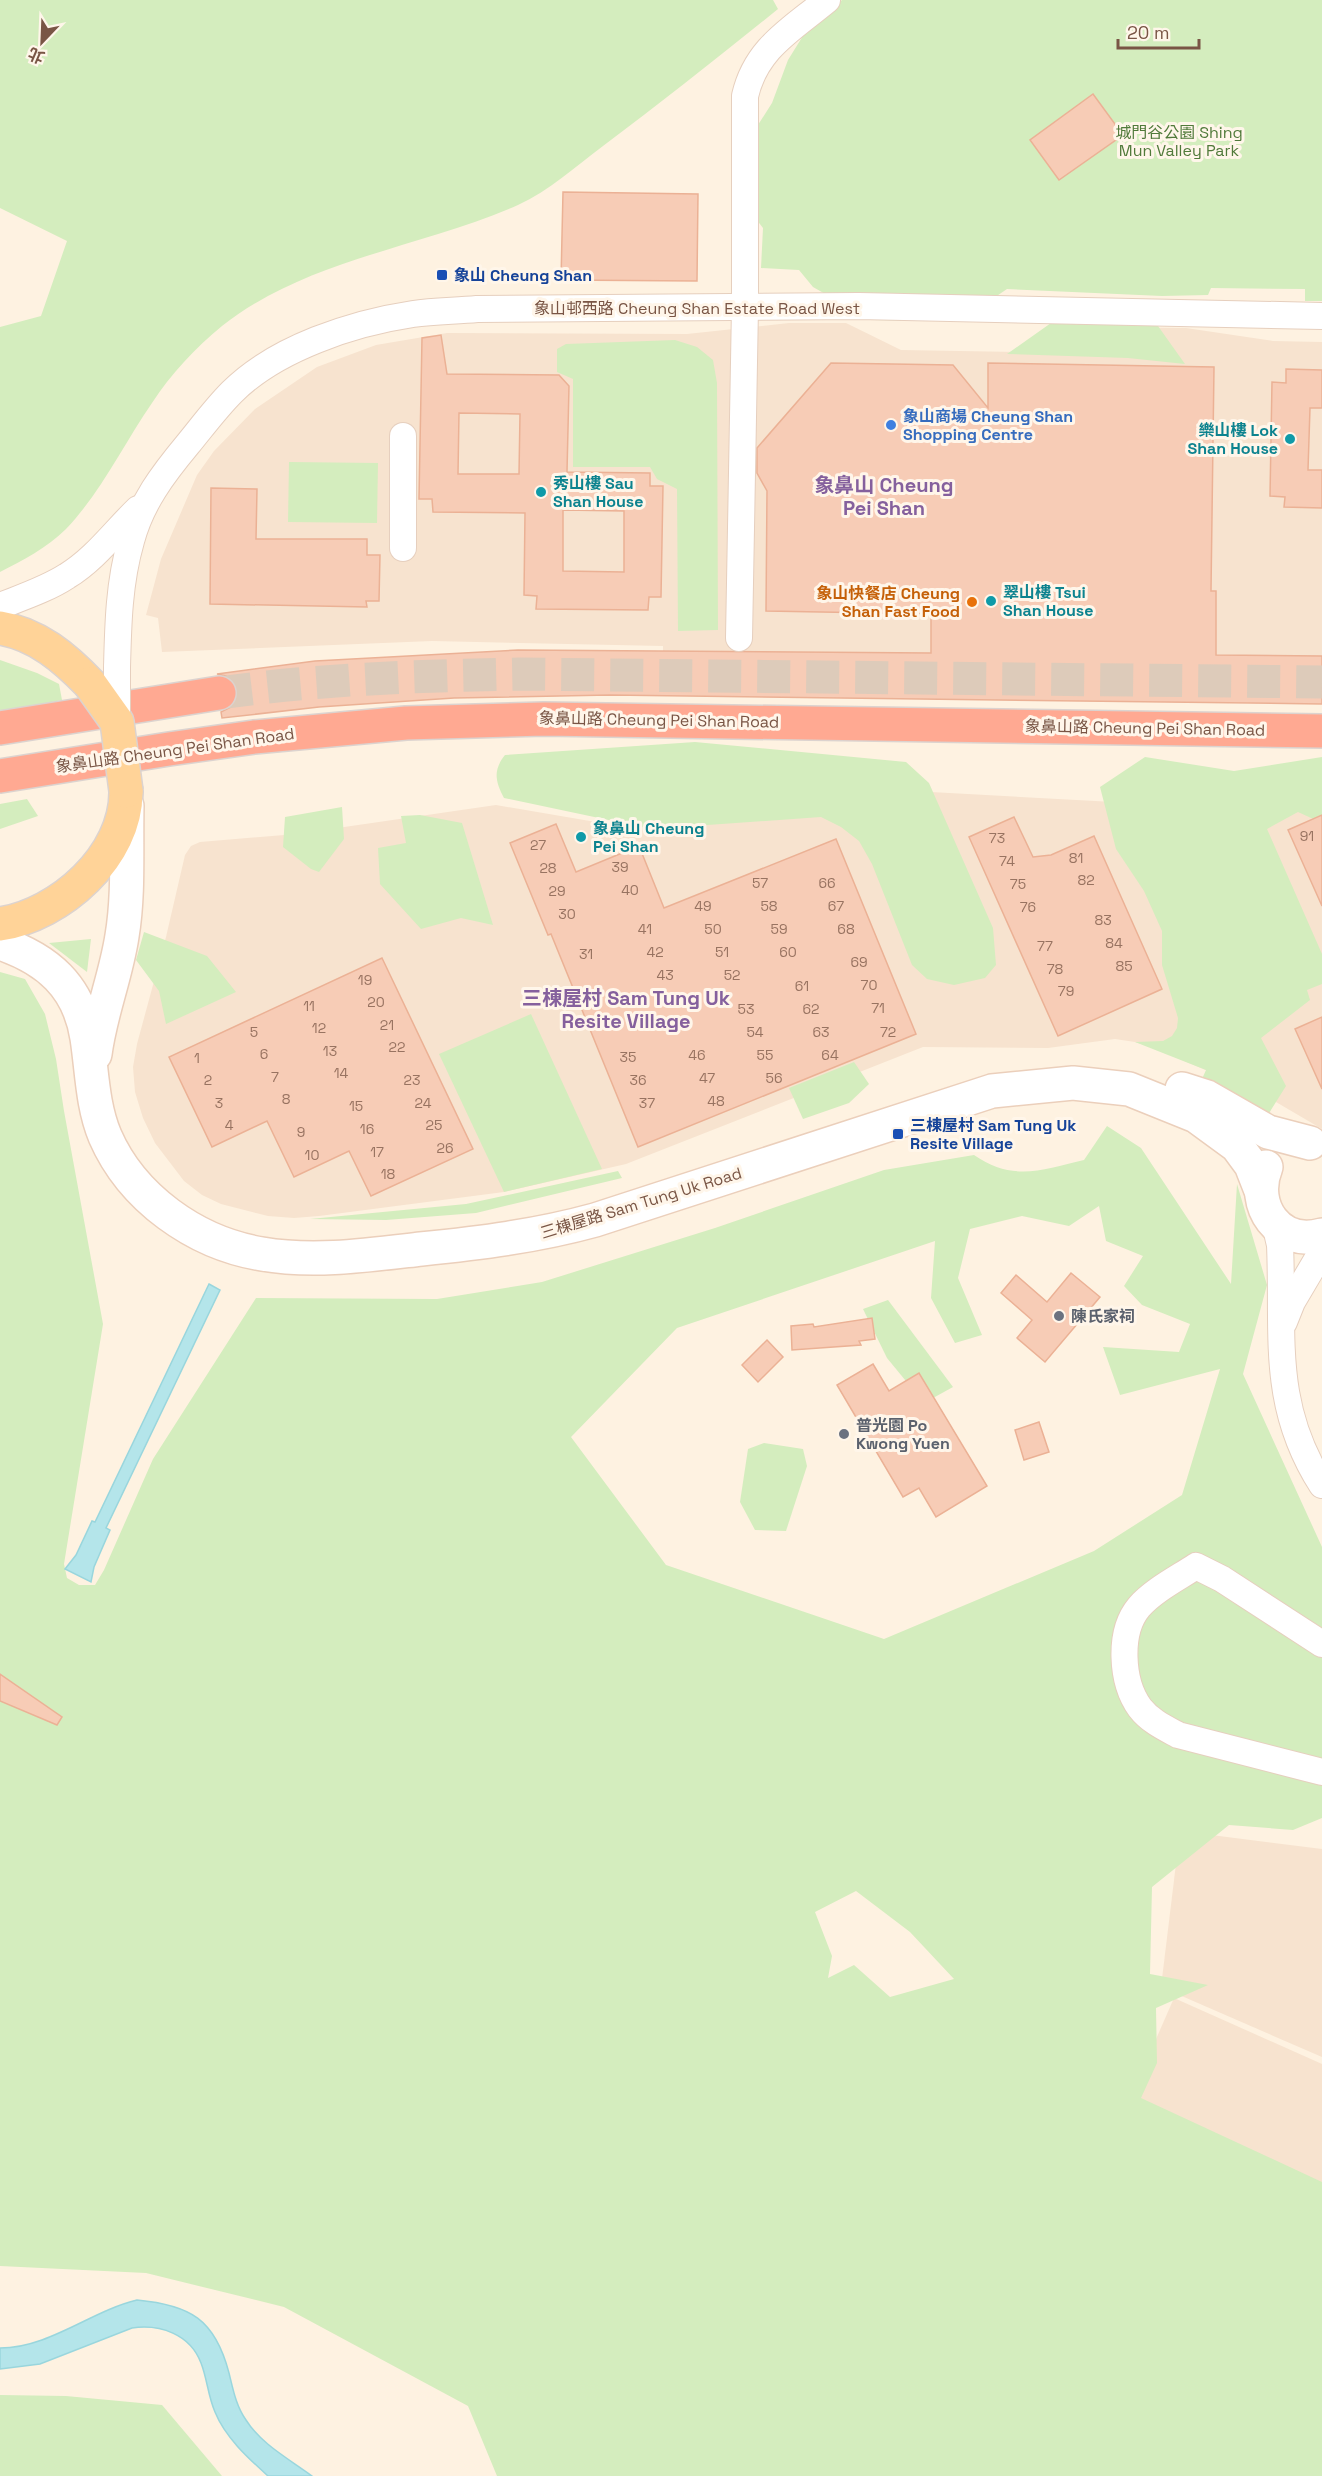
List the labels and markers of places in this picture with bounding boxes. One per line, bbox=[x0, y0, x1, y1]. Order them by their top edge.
place label: 象山 Cheung Shan bbox=[454, 265, 592, 286]
marker: 象山 Cheung Shan bbox=[435, 268, 449, 282]
place label: 象山商場 Cheung Shan Shopping Centre bbox=[903, 406, 1073, 445]
marker: 象山商場 Cheung Shan Shopping Centre bbox=[884, 418, 898, 432]
place label: 樂山樓 Lok Shan House bbox=[1188, 420, 1278, 459]
marker: 樂山樓 Lok Shan House bbox=[1283, 432, 1297, 446]
place label: 秀山樓 Sau Shan House bbox=[553, 473, 643, 512]
marker: 秀山樓 Sau Shan House bbox=[534, 485, 548, 499]
place label: 翠山樓 Tsui Shan House bbox=[1003, 582, 1093, 621]
place label: 象山快餐店 Cheung Shan Fast Food bbox=[817, 583, 960, 622]
marker: 翠山樓 Tsui Shan House bbox=[984, 594, 998, 608]
marker: 象山快餐店 Cheung Shan Fast Food bbox=[965, 595, 979, 609]
place label: 象鼻山 Cheung Pei Shan bbox=[593, 818, 704, 857]
marker: 象鼻山 Cheung Pei Shan bbox=[574, 830, 588, 844]
place label: 三棟屋村 Sam Tung Uk Resite Village bbox=[910, 1115, 1076, 1154]
marker: 三棟屋村 Sam Tung Uk Resite Village bbox=[891, 1127, 905, 1141]
place label: 陳氏家祠 bbox=[1071, 1306, 1135, 1327]
marker: 陳氏家祠 bbox=[1052, 1309, 1066, 1323]
place label: 普光園 Po Kwong Yuen bbox=[856, 1415, 950, 1454]
marker: 普光園 Po Kwong Yuen bbox=[837, 1427, 851, 1441]

